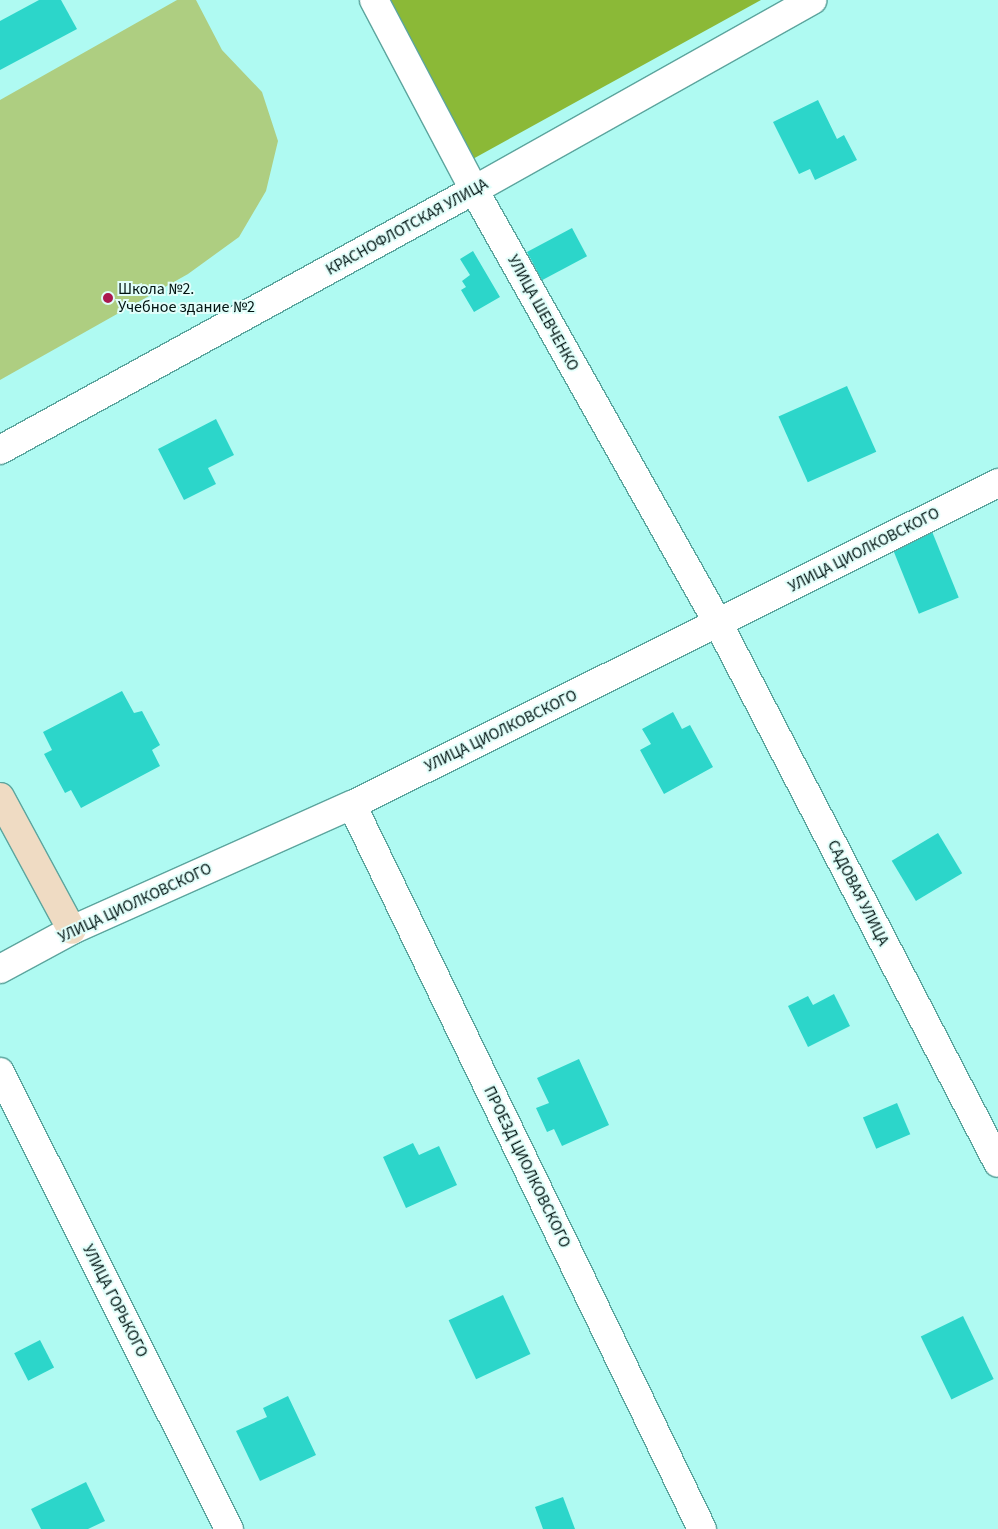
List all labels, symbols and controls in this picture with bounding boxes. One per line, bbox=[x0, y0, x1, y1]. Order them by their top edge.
street label: КРАСНОФЛОТСКАЯ УЛИЦА bbox=[323, 174, 491, 280]
street label: УЛИЦА ШЕВЧЕНКО bbox=[503, 252, 583, 374]
place label: Школа №2. Учебное здание №2 bbox=[118, 279, 255, 317]
marker: Школа №2. Учебное здание №2 bbox=[102, 292, 114, 304]
street label: УЛИЦА ЦИОЛКОВСКОГО bbox=[785, 504, 943, 596]
street label: УЛИЦА ЦИОЛКОВСКОГО bbox=[422, 686, 580, 776]
street label: САДОВАЯ УЛИЦА bbox=[823, 837, 893, 949]
street label: УЛИЦА ЦИОЛКОВСКОГО bbox=[55, 859, 215, 947]
street label: ПРОЕЗД ЦИОЛКОВСКОГО bbox=[479, 1083, 575, 1251]
street label: УЛИЦА ГОРЬКОГО bbox=[78, 1241, 152, 1361]

